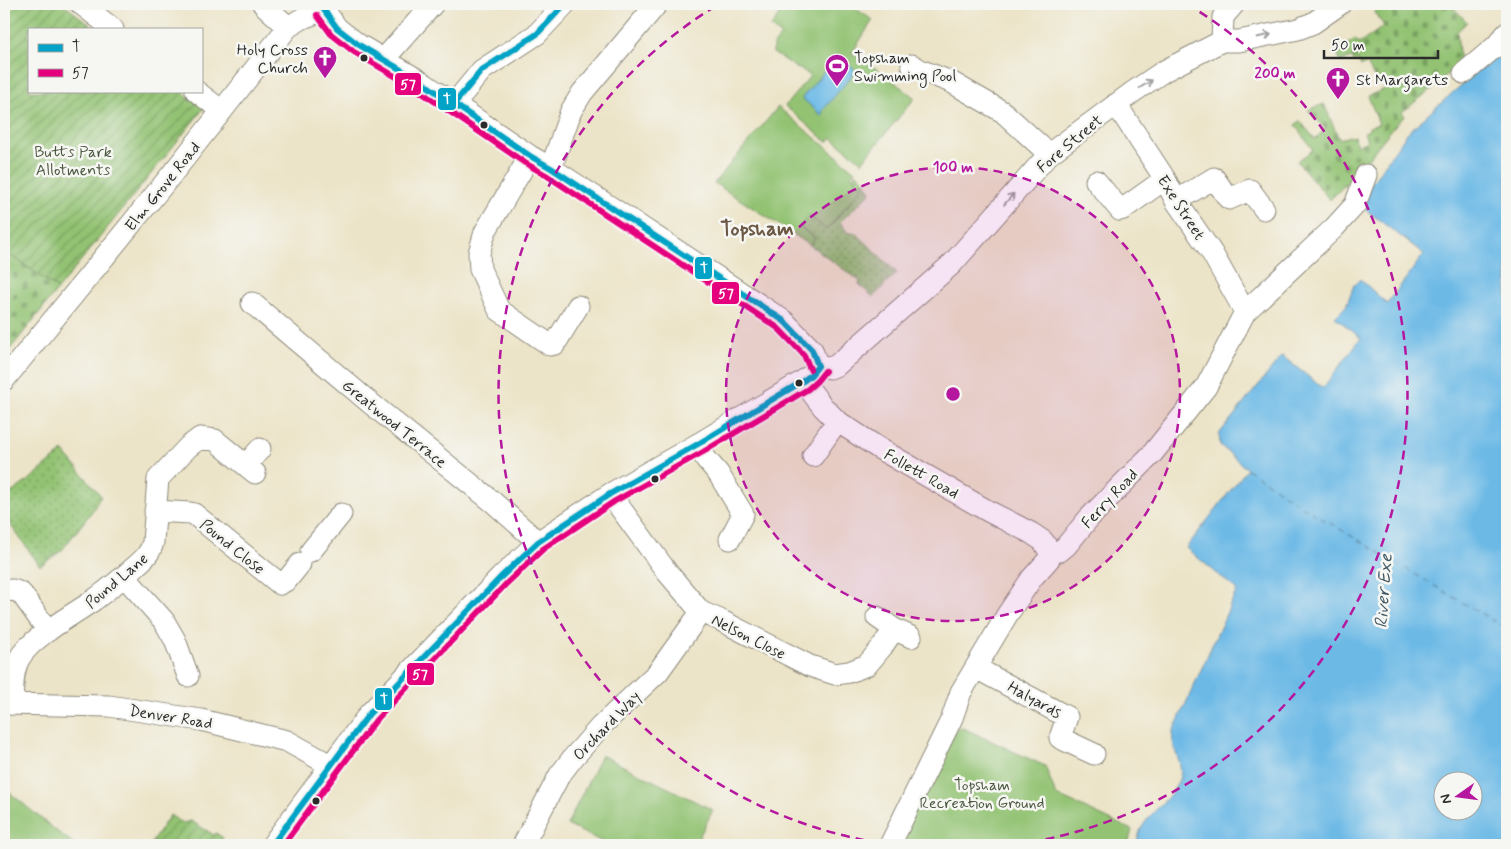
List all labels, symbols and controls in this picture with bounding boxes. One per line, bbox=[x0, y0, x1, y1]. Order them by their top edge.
legend bbox=[28, 28, 202, 92]
scale bar bbox=[1324, 28, 1437, 60]
one-way arrow bbox=[1256, 31, 1272, 41]
text: 50 m bbox=[1331, 36, 1365, 56]
text: T bbox=[72, 38, 81, 58]
place label: Holy Cross Church bbox=[237, 40, 308, 79]
church icon: Holy Cross Church bbox=[312, 45, 338, 79]
place label: Topsham Swimming Pool bbox=[854, 48, 956, 88]
unlabelled marker bbox=[359, 53, 369, 63]
sports icon: Topsham Swimming Pool bbox=[824, 53, 850, 87]
text: 57 bbox=[72, 64, 89, 84]
text: 200 m bbox=[1255, 64, 1296, 84]
church icon: St Margarets bbox=[1325, 66, 1351, 100]
place label: St Margarets bbox=[1356, 70, 1448, 92]
line badge: 57 bbox=[394, 72, 422, 96]
text: 57 bbox=[400, 76, 416, 94]
one-way arrow bbox=[1139, 78, 1153, 89]
line badge: T bbox=[437, 87, 457, 111]
text: T bbox=[443, 91, 451, 109]
street label: Fore Street bbox=[1033, 110, 1108, 178]
unlabelled marker bbox=[479, 120, 489, 130]
street label: Elm Grove Road bbox=[121, 138, 206, 236]
park label: Butts Park Allotments bbox=[34, 142, 112, 181]
text: 100 m bbox=[933, 158, 973, 178]
street label: Exe Street bbox=[1152, 171, 1209, 244]
one-way arrow bbox=[1003, 193, 1014, 206]
district label: Topsham bbox=[720, 215, 794, 243]
line badge: T bbox=[694, 256, 713, 280]
text: T bbox=[700, 260, 708, 278]
line badge: 57 bbox=[711, 281, 740, 305]
text: 57 bbox=[718, 285, 734, 303]
street label: Greatwood Terrace bbox=[337, 375, 451, 473]
unlabelled marker bbox=[794, 378, 804, 388]
centre of rings bbox=[944, 385, 962, 403]
street label: Follett Road bbox=[880, 444, 962, 504]
street label: Ferry Road bbox=[1077, 465, 1143, 533]
unlabelled marker bbox=[650, 474, 660, 484]
street label: Pound Close bbox=[195, 515, 269, 580]
street label: Pound Lane bbox=[81, 549, 153, 614]
water label: River Exe bbox=[1369, 552, 1399, 629]
street label: Nelson Close bbox=[708, 610, 789, 665]
line badge: 57 bbox=[406, 662, 435, 686]
text: 57 bbox=[412, 666, 428, 684]
street label: Halyards bbox=[1004, 677, 1065, 724]
line badge: T bbox=[374, 687, 393, 711]
street label: Orchard Way bbox=[569, 687, 646, 765]
text: T bbox=[380, 691, 388, 709]
street label: Denver Road bbox=[128, 701, 214, 734]
north arrow bbox=[1434, 772, 1484, 822]
park label: Topsham Recreation Ground bbox=[919, 775, 1045, 814]
text: N bbox=[1436, 792, 1456, 806]
unlabelled marker bbox=[311, 796, 321, 806]

